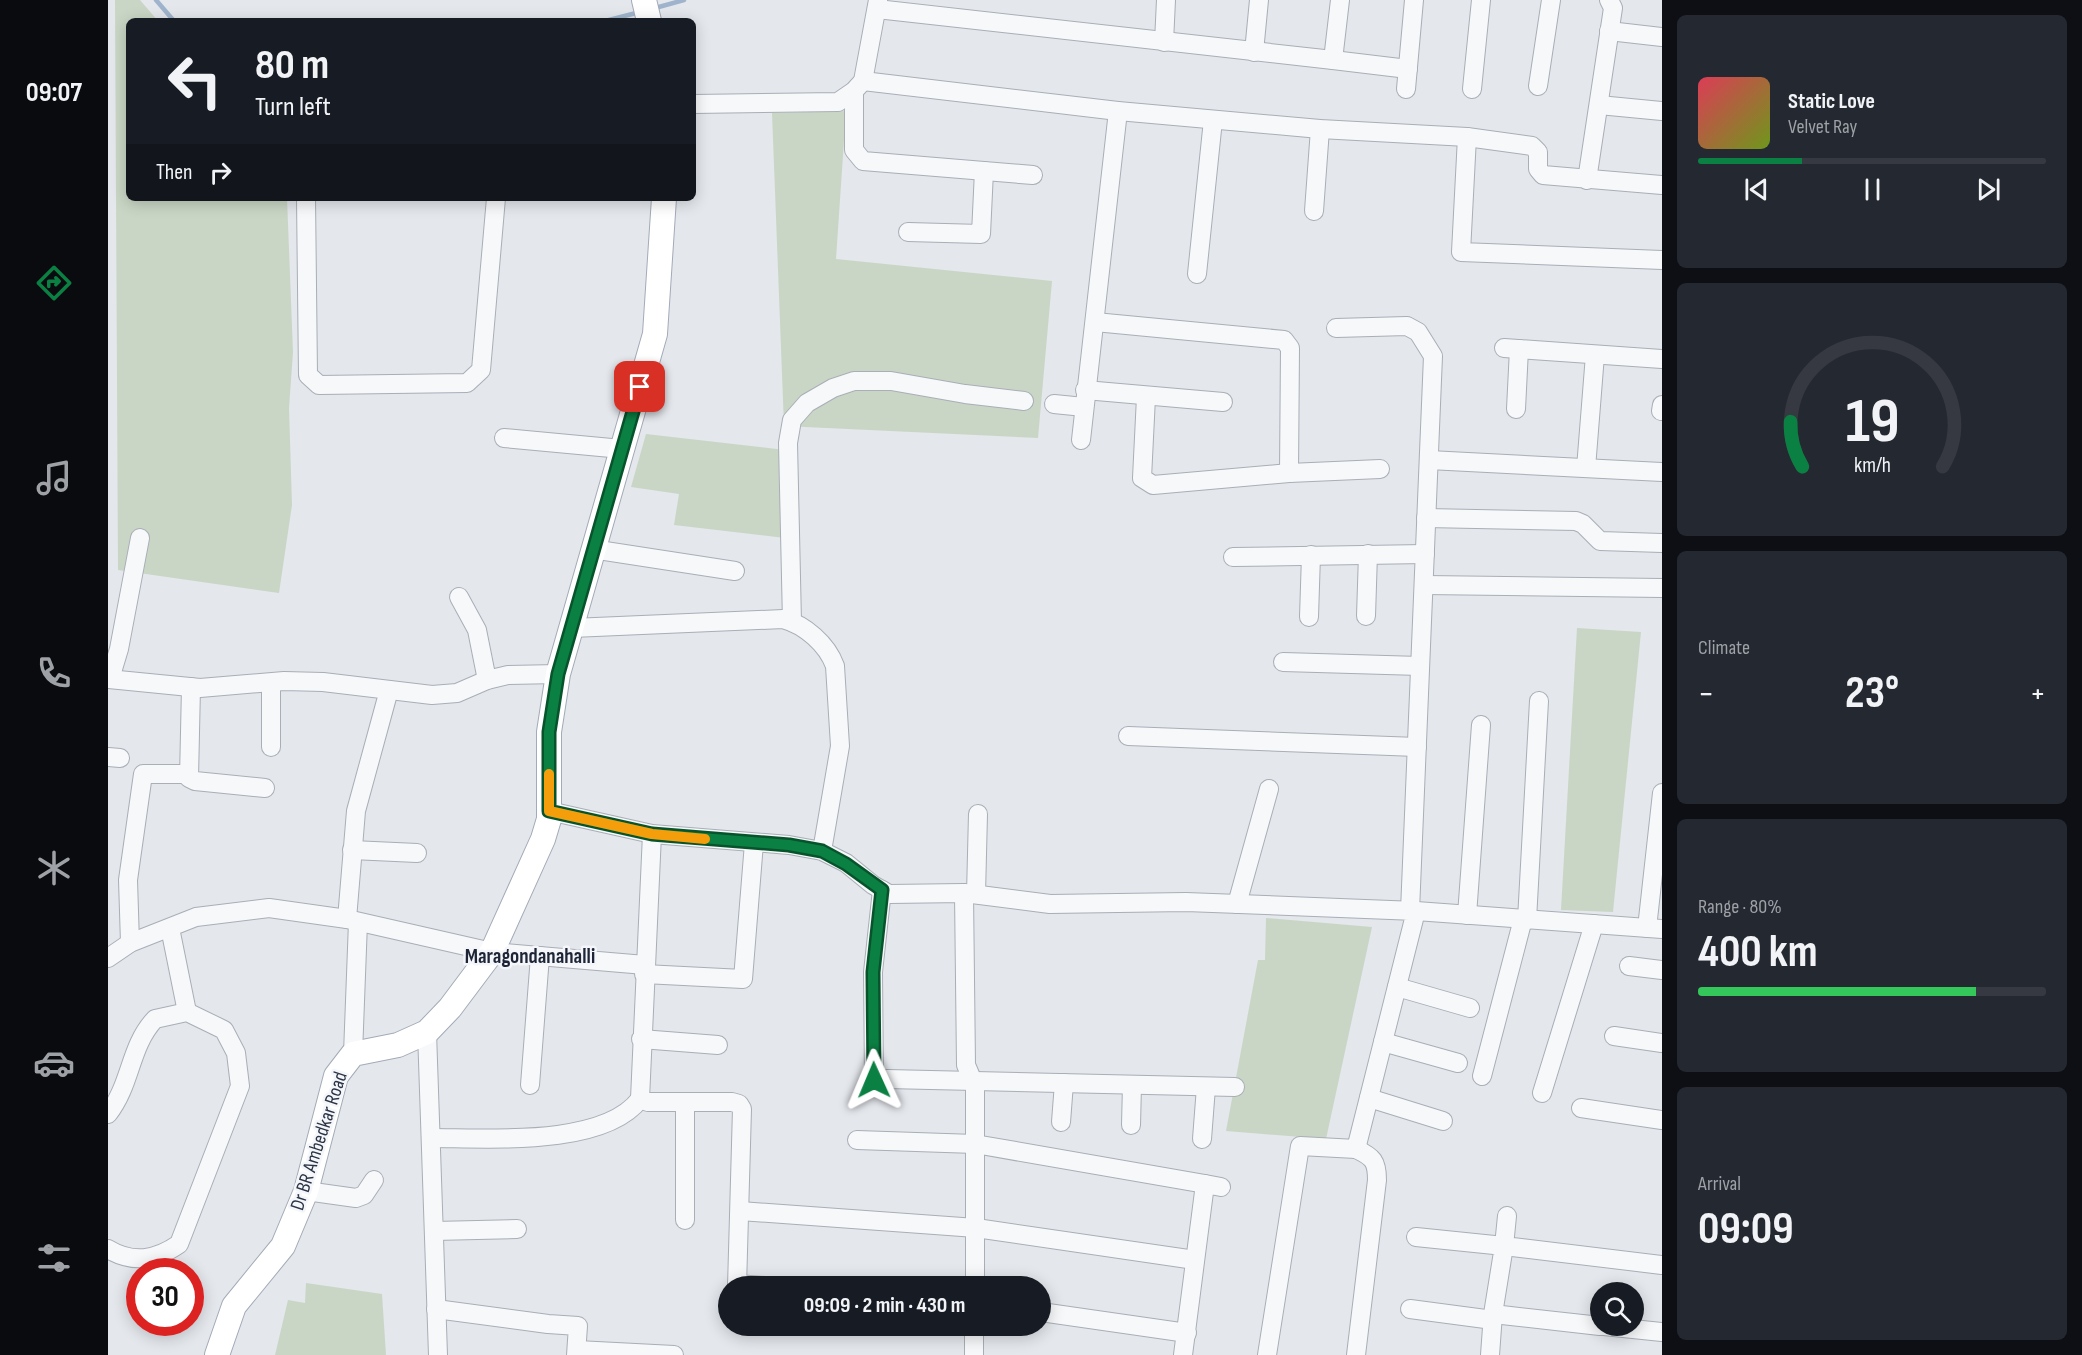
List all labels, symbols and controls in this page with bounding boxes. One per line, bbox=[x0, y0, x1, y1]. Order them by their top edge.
text: 80 m bbox=[255, 40, 329, 91]
icon: left bbox=[156, 42, 234, 120]
text: 09:07 bbox=[26, 77, 82, 109]
text: Static Love bbox=[1788, 88, 1875, 115]
text: Turn left bbox=[255, 91, 331, 123]
text: Velvet Ray bbox=[1788, 115, 1857, 139]
icon: right bbox=[204, 156, 237, 189]
text: Then bbox=[156, 159, 192, 186]
icon: previous bbox=[1740, 173, 1773, 206]
icon: pause bbox=[1856, 173, 1889, 206]
icon: next bbox=[1972, 173, 2005, 206]
icon: directions bbox=[33, 262, 75, 304]
pin bbox=[614, 361, 665, 412]
icon: arrive bbox=[623, 370, 656, 403]
text: 19 bbox=[1845, 385, 1899, 460]
text: km/h bbox=[1853, 453, 1891, 478]
icon: music bbox=[33, 457, 75, 499]
text: Climate bbox=[1698, 636, 1750, 660]
icon: phone bbox=[33, 652, 75, 694]
text: 23° bbox=[1845, 666, 1899, 721]
text: − bbox=[1698, 674, 1714, 714]
text: + bbox=[2030, 674, 2046, 714]
icon: climate bbox=[33, 847, 75, 889]
text: Range · 80% bbox=[1698, 895, 1782, 919]
text: 400 km bbox=[1698, 925, 1818, 980]
district label: Maragondanahalli bbox=[465, 944, 595, 969]
icon: car bbox=[33, 1042, 75, 1084]
position arrow bbox=[842, 1048, 906, 1112]
street label: Dr BR Ambedkar Road bbox=[285, 1069, 353, 1213]
text: Arrival bbox=[1698, 1172, 1741, 1196]
text: 09:09 bbox=[1698, 1202, 1794, 1257]
icon: filters bbox=[33, 1237, 75, 1279]
speed limit sign: 30 bbox=[126, 1258, 204, 1336]
map controls bbox=[1590, 1282, 1644, 1336]
button: search bbox=[1590, 1282, 1644, 1336]
text: 09:09 · 2 min · 430 m bbox=[804, 1292, 965, 1319]

